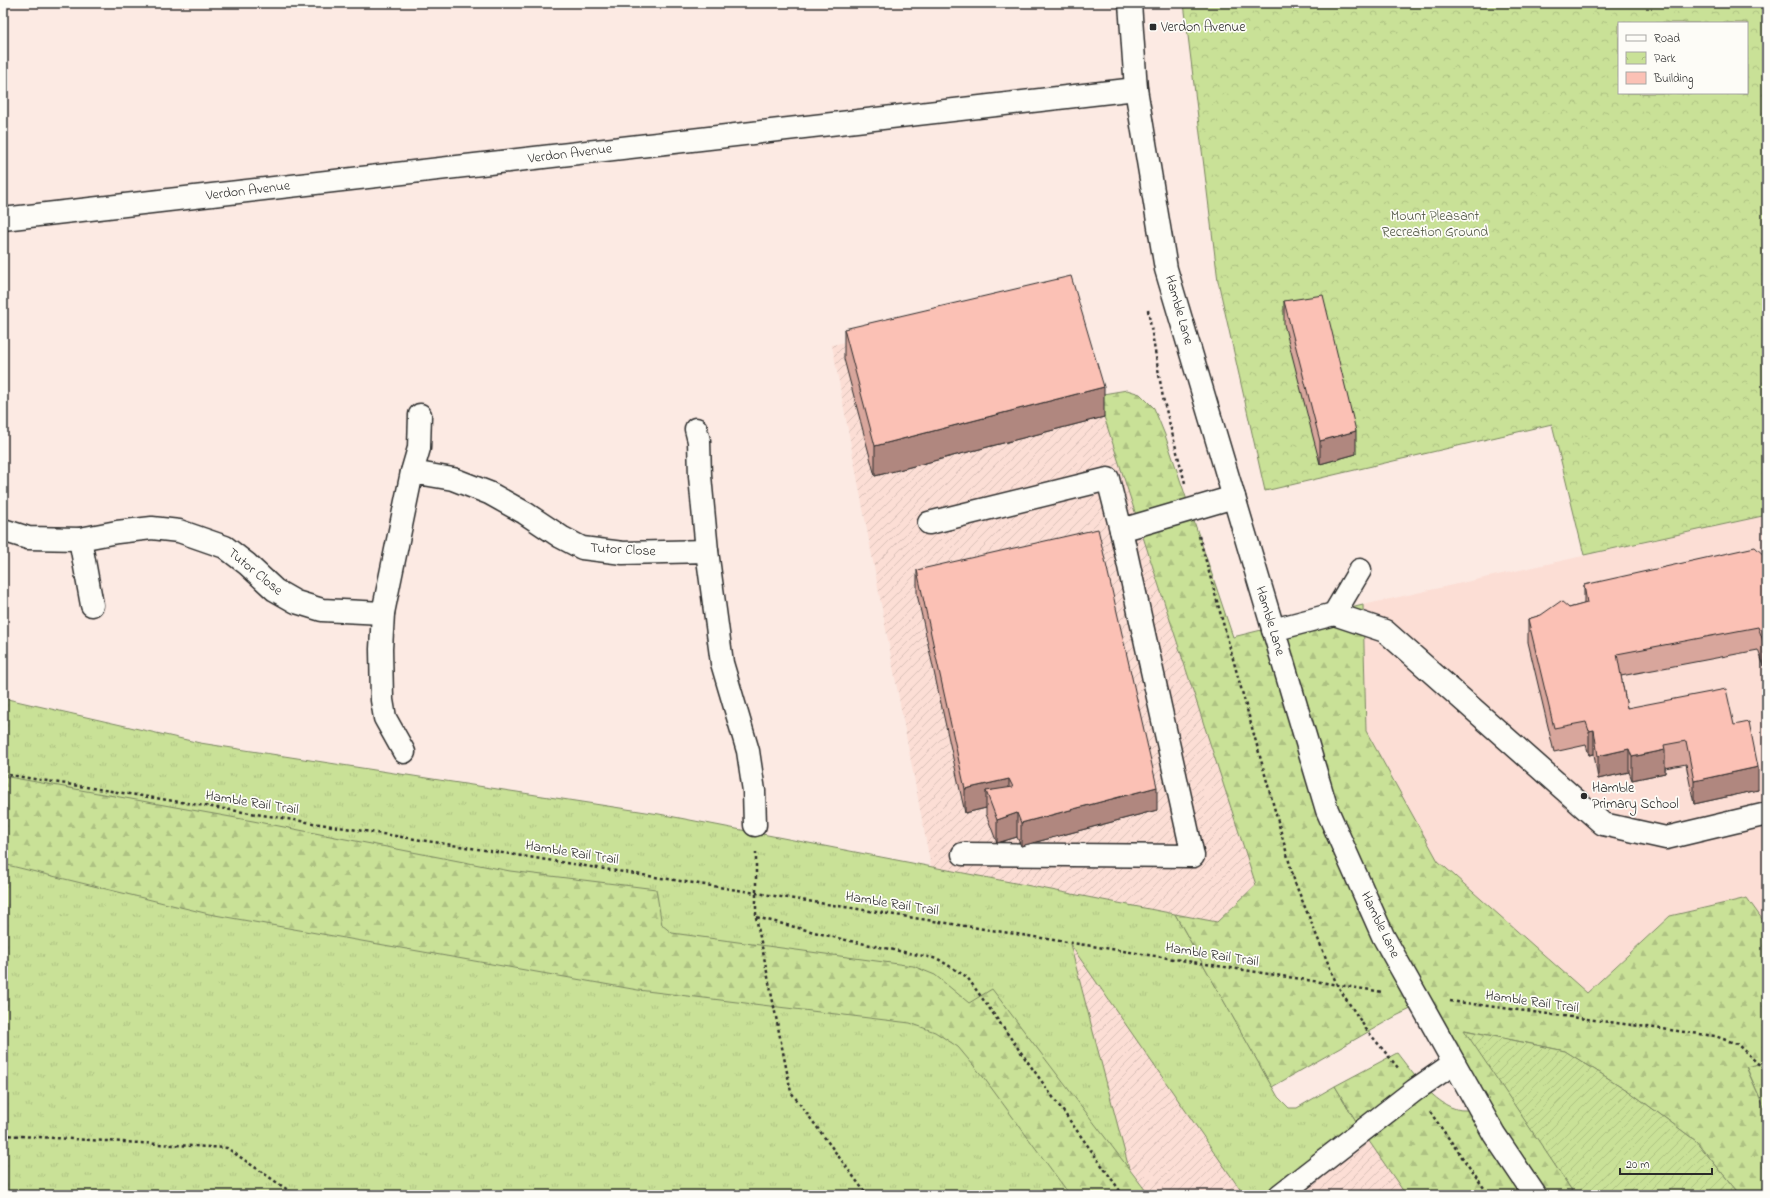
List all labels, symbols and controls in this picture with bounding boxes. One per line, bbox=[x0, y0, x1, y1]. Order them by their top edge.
place label: Verdon Avenue bbox=[1160, 17, 1246, 38]
marker: Verdon Avenue bbox=[1148, 22, 1158, 32]
legend bbox=[1618, 22, 1748, 94]
text: Road bbox=[1654, 30, 1680, 48]
text: Park bbox=[1654, 50, 1676, 68]
text: Building bbox=[1653, 70, 1693, 89]
street label: Verdon Avenue bbox=[526, 138, 614, 170]
street label: Verdon Avenue bbox=[204, 175, 292, 207]
park label: Mount Pleasant Recreation Ground bbox=[1382, 206, 1488, 243]
street label: Hamble Lane bbox=[1159, 273, 1199, 348]
street label: Tutor Close bbox=[590, 538, 657, 562]
street label: Tutor Close bbox=[223, 543, 288, 601]
street label: Hamble Lane bbox=[1249, 584, 1291, 659]
place label: Hamble Primary School bbox=[1592, 778, 1679, 816]
street label: Hamble Rail Trail bbox=[204, 785, 300, 821]
marker: Hamble Primary School bbox=[1579, 791, 1589, 801]
street label: Hamble Rail Trail bbox=[524, 835, 620, 871]
street label: Hamble Rail Trail bbox=[844, 886, 940, 922]
street label: Hamble Lane bbox=[1355, 888, 1405, 962]
street label: Hamble Rail Trail bbox=[1164, 937, 1260, 973]
street label: Hamble Rail Trail bbox=[1484, 985, 1580, 1019]
scale bar bbox=[1620, 1150, 1712, 1176]
text: 20 m bbox=[1626, 1156, 1649, 1174]

